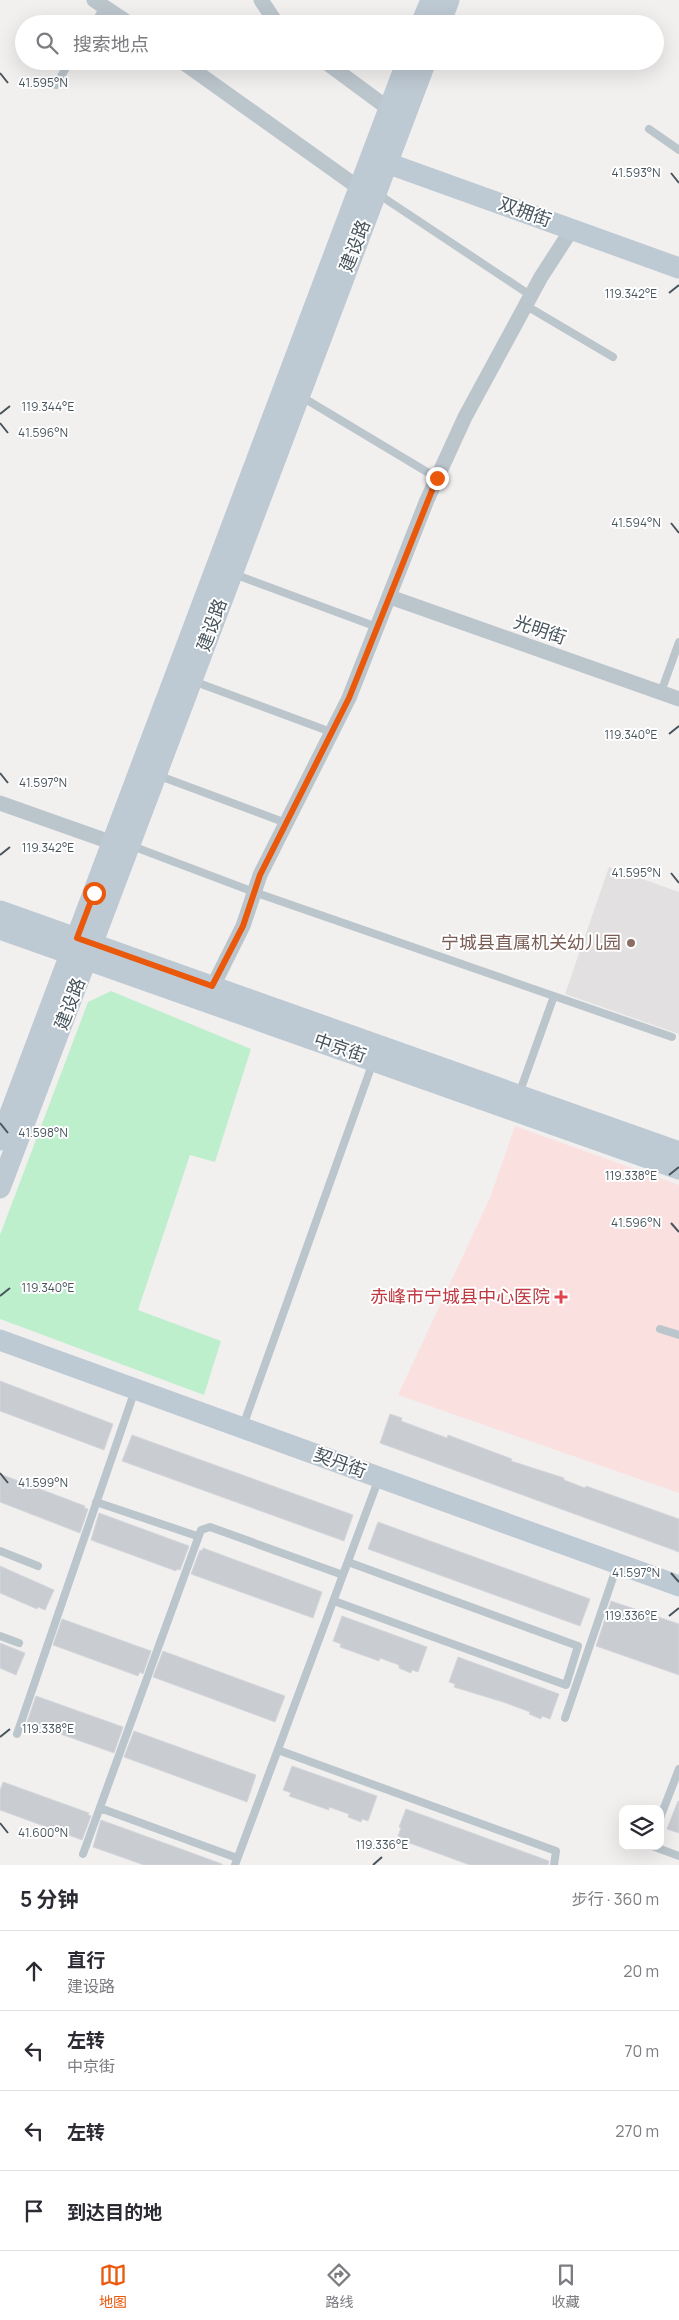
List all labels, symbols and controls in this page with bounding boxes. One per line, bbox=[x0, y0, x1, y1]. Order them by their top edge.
search box bbox=[15, 15, 664, 70]
icon: search bbox=[33, 29, 61, 57]
text: 搜索地点 bbox=[73, 31, 149, 57]
text: 41.595°N bbox=[18, 74, 68, 91]
text: 41.593°N bbox=[612, 164, 660, 181]
street label: 双拥街 bbox=[496, 191, 555, 232]
street label: 建设路 bbox=[333, 216, 375, 275]
text: 119.342°E bbox=[605, 285, 657, 302]
text: 119.344°E bbox=[22, 398, 75, 415]
text: 41.596°N bbox=[18, 424, 68, 441]
route end bbox=[426, 467, 449, 490]
text: 41.594°N bbox=[611, 514, 661, 531]
street label: 建设路 bbox=[191, 595, 232, 654]
street label: 光明街 bbox=[511, 609, 570, 649]
text: 119.340°E bbox=[605, 726, 658, 743]
text: 41.597°N bbox=[19, 774, 67, 791]
text: 119.342°E bbox=[22, 839, 74, 856]
text: 41.595°N bbox=[611, 864, 661, 881]
route start bbox=[83, 882, 106, 905]
place label: 宁城县直属机关幼儿园 bbox=[441, 930, 621, 954]
marker: 宁城县直属机关幼儿园 bbox=[625, 937, 637, 949]
street label: 建设路 bbox=[48, 974, 90, 1033]
street label: 中京街 bbox=[311, 1027, 370, 1067]
text: 41.598°N bbox=[18, 1124, 68, 1141]
text: 119.338°E bbox=[605, 1167, 657, 1184]
text: 41.596°N bbox=[611, 1214, 661, 1231]
text: 119.340°E bbox=[22, 1279, 75, 1296]
place label: 赤峰市宁城县中心医院 bbox=[370, 1284, 550, 1308]
marker: 赤峰市宁城县中心医院 bbox=[554, 1290, 568, 1304]
street label: 契丹街 bbox=[311, 1442, 370, 1483]
text: 41.599°N bbox=[18, 1474, 68, 1491]
text: 41.597°N bbox=[612, 1564, 660, 1581]
text: 119.336°E bbox=[605, 1607, 657, 1624]
text: 119.338°E bbox=[22, 1720, 74, 1737]
map controls bbox=[619, 1805, 664, 1850]
button: layers bbox=[619, 1805, 664, 1850]
text: 41.600°N bbox=[18, 1824, 68, 1841]
text: 119.336°E bbox=[356, 1836, 408, 1853]
text: 5 分钟 bbox=[20, 1885, 79, 1913]
text: 步行 · 360 m bbox=[572, 1888, 659, 1910]
text: 直行 bbox=[67, 1947, 105, 1973]
icon: ahead bbox=[20, 1957, 48, 1985]
text: 20 m bbox=[623, 1960, 659, 1982]
text: 建设路 bbox=[67, 1975, 115, 1997]
text: 左转 bbox=[67, 2027, 105, 2053]
icon: left bbox=[20, 2037, 48, 2065]
text: 70 m bbox=[624, 2040, 659, 2062]
text: 中京街 bbox=[67, 2055, 115, 2077]
icon: left bbox=[20, 2117, 48, 2145]
text: 左转 bbox=[67, 2119, 105, 2145]
text: 270 m bbox=[615, 2120, 659, 2142]
icon: arrive bbox=[20, 2197, 48, 2225]
text: 到达目的地 bbox=[67, 2199, 162, 2225]
tab: 地图 bbox=[99, 2261, 127, 2311]
tab: 路线 bbox=[325, 2261, 353, 2311]
tab: 收藏 bbox=[552, 2261, 580, 2311]

